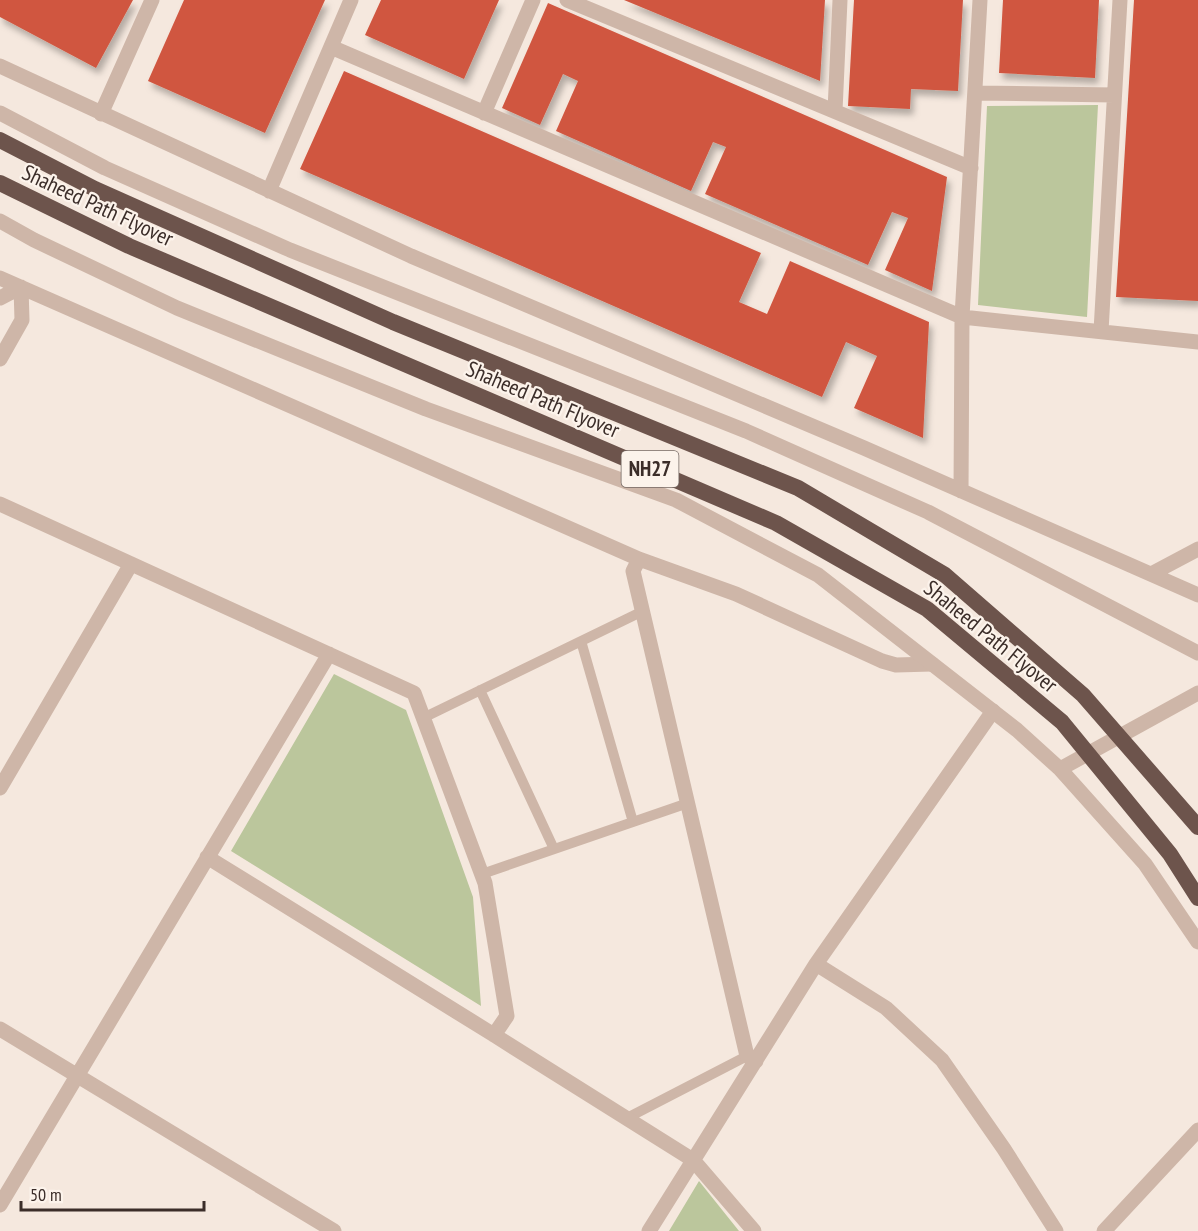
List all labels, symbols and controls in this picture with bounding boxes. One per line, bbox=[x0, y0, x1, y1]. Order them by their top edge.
street label: Shaheed Path Flyover bbox=[18, 158, 178, 252]
street label: Shaheed Path Flyover bbox=[462, 354, 624, 444]
road number: NH27 bbox=[622, 451, 678, 487]
street label: Shaheed Path Flyover bbox=[919, 574, 1063, 698]
scale bar bbox=[21, 1174, 204, 1212]
text: 50 m bbox=[30, 1183, 62, 1206]

